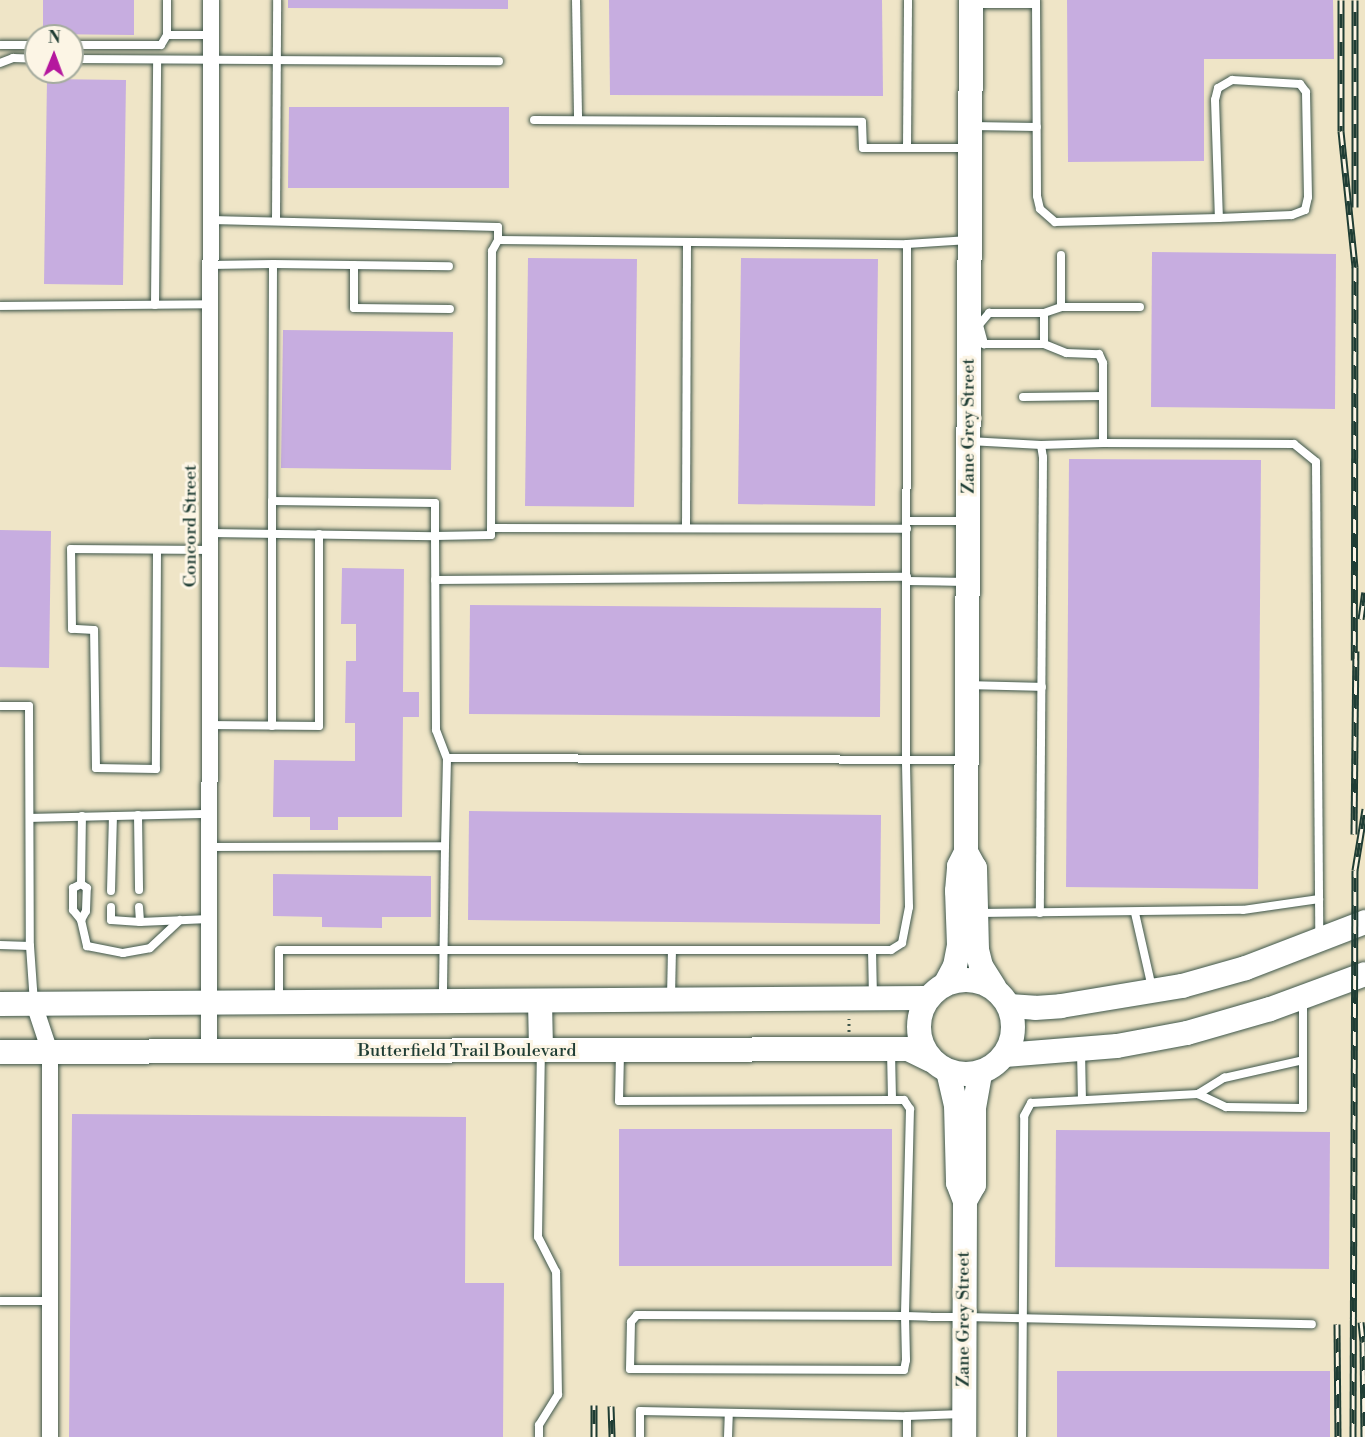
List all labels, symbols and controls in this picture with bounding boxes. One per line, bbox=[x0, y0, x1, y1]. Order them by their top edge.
north arrow bbox=[24, 24, 84, 84]
text: N bbox=[48, 28, 61, 48]
street label: Zane Grey Street bbox=[958, 358, 980, 494]
street label: Concord Street bbox=[180, 465, 202, 587]
street label: Butterfield Trail Boulevard bbox=[357, 1040, 577, 1062]
street label: Zane Grey Street bbox=[953, 1251, 975, 1387]

